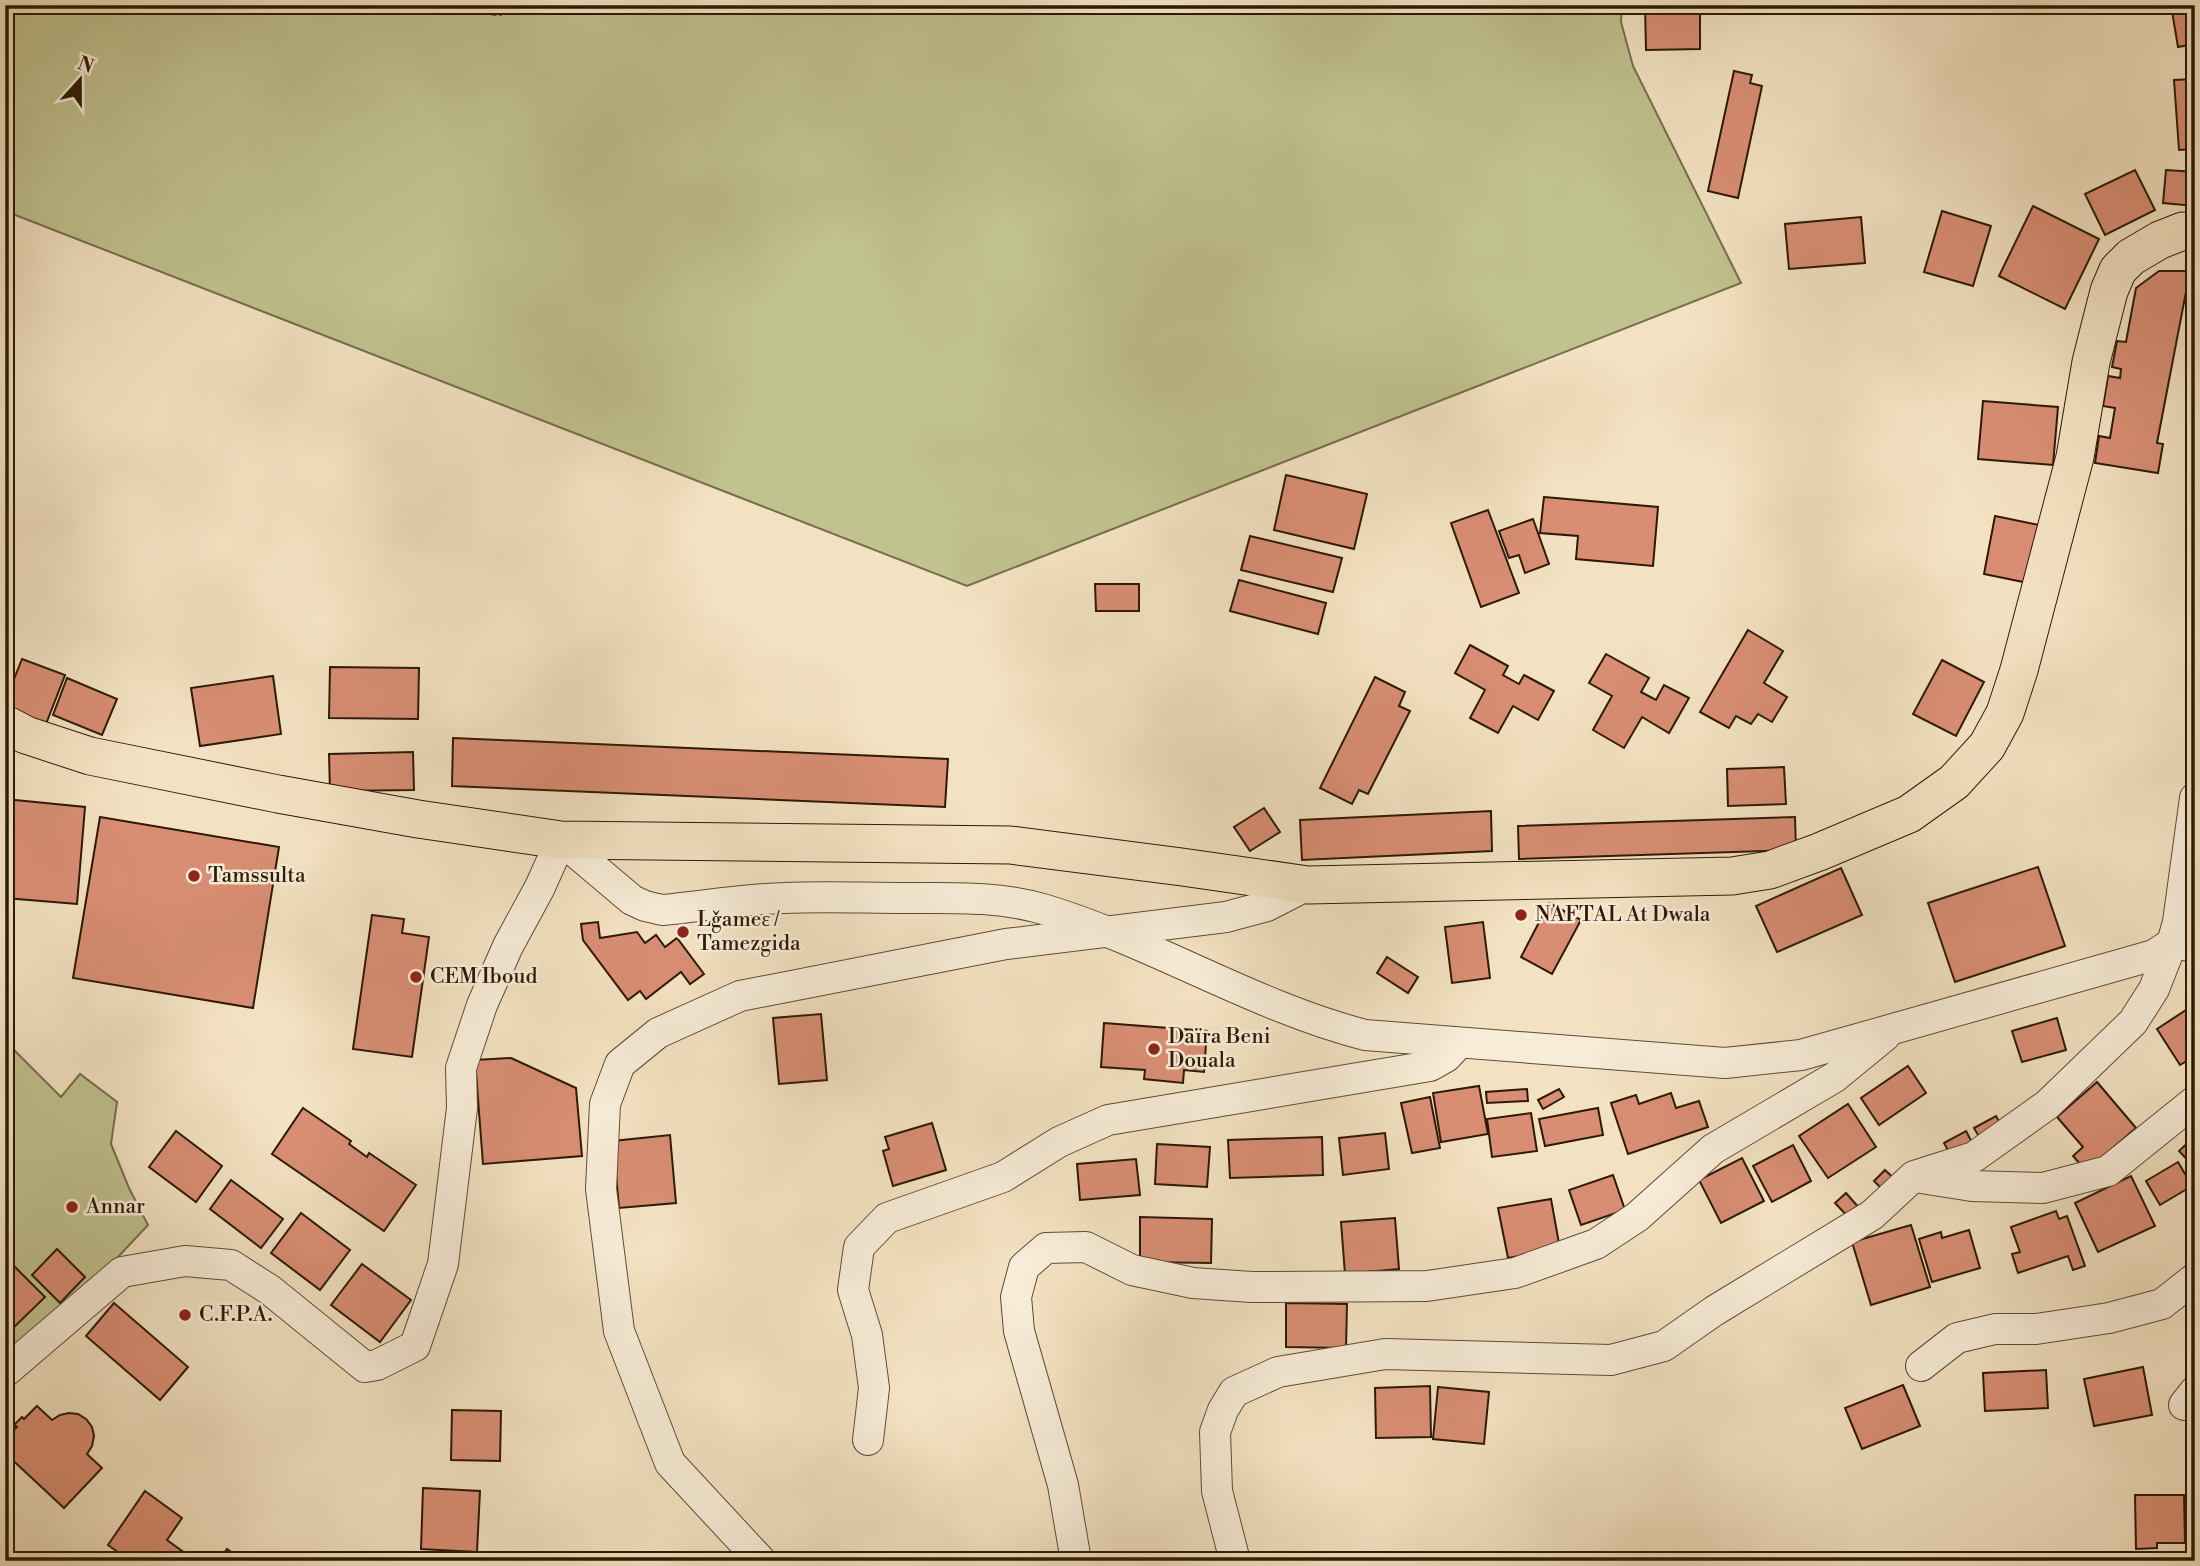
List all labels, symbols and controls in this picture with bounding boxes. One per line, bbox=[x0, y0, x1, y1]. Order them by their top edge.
north arrow bbox=[46, 46, 116, 116]
text: N bbox=[74, 51, 97, 79]
place label: Tamssulta bbox=[208, 863, 306, 889]
marker: Tamssulta bbox=[186, 868, 202, 884]
place label: NAFTAL At Dwala bbox=[1535, 902, 1711, 928]
place label: Lǧameɛ / Tamezgida bbox=[697, 907, 801, 957]
marker: NAFTAL At Dwala bbox=[1513, 907, 1529, 923]
marker: Lǧameɛ / Tamezgida bbox=[675, 924, 691, 940]
place label: CEM Iboud bbox=[430, 964, 538, 990]
marker: CEM Iboud bbox=[408, 969, 424, 985]
place label: Daïra Beni Douala bbox=[1168, 1024, 1271, 1074]
marker: Daïra Beni Douala bbox=[1146, 1041, 1162, 1057]
place label: Annar bbox=[85, 1194, 145, 1220]
marker: Annar bbox=[64, 1199, 80, 1215]
place label: C.F.P.A. bbox=[199, 1302, 272, 1328]
marker: C.F.P.A. bbox=[177, 1307, 193, 1323]

